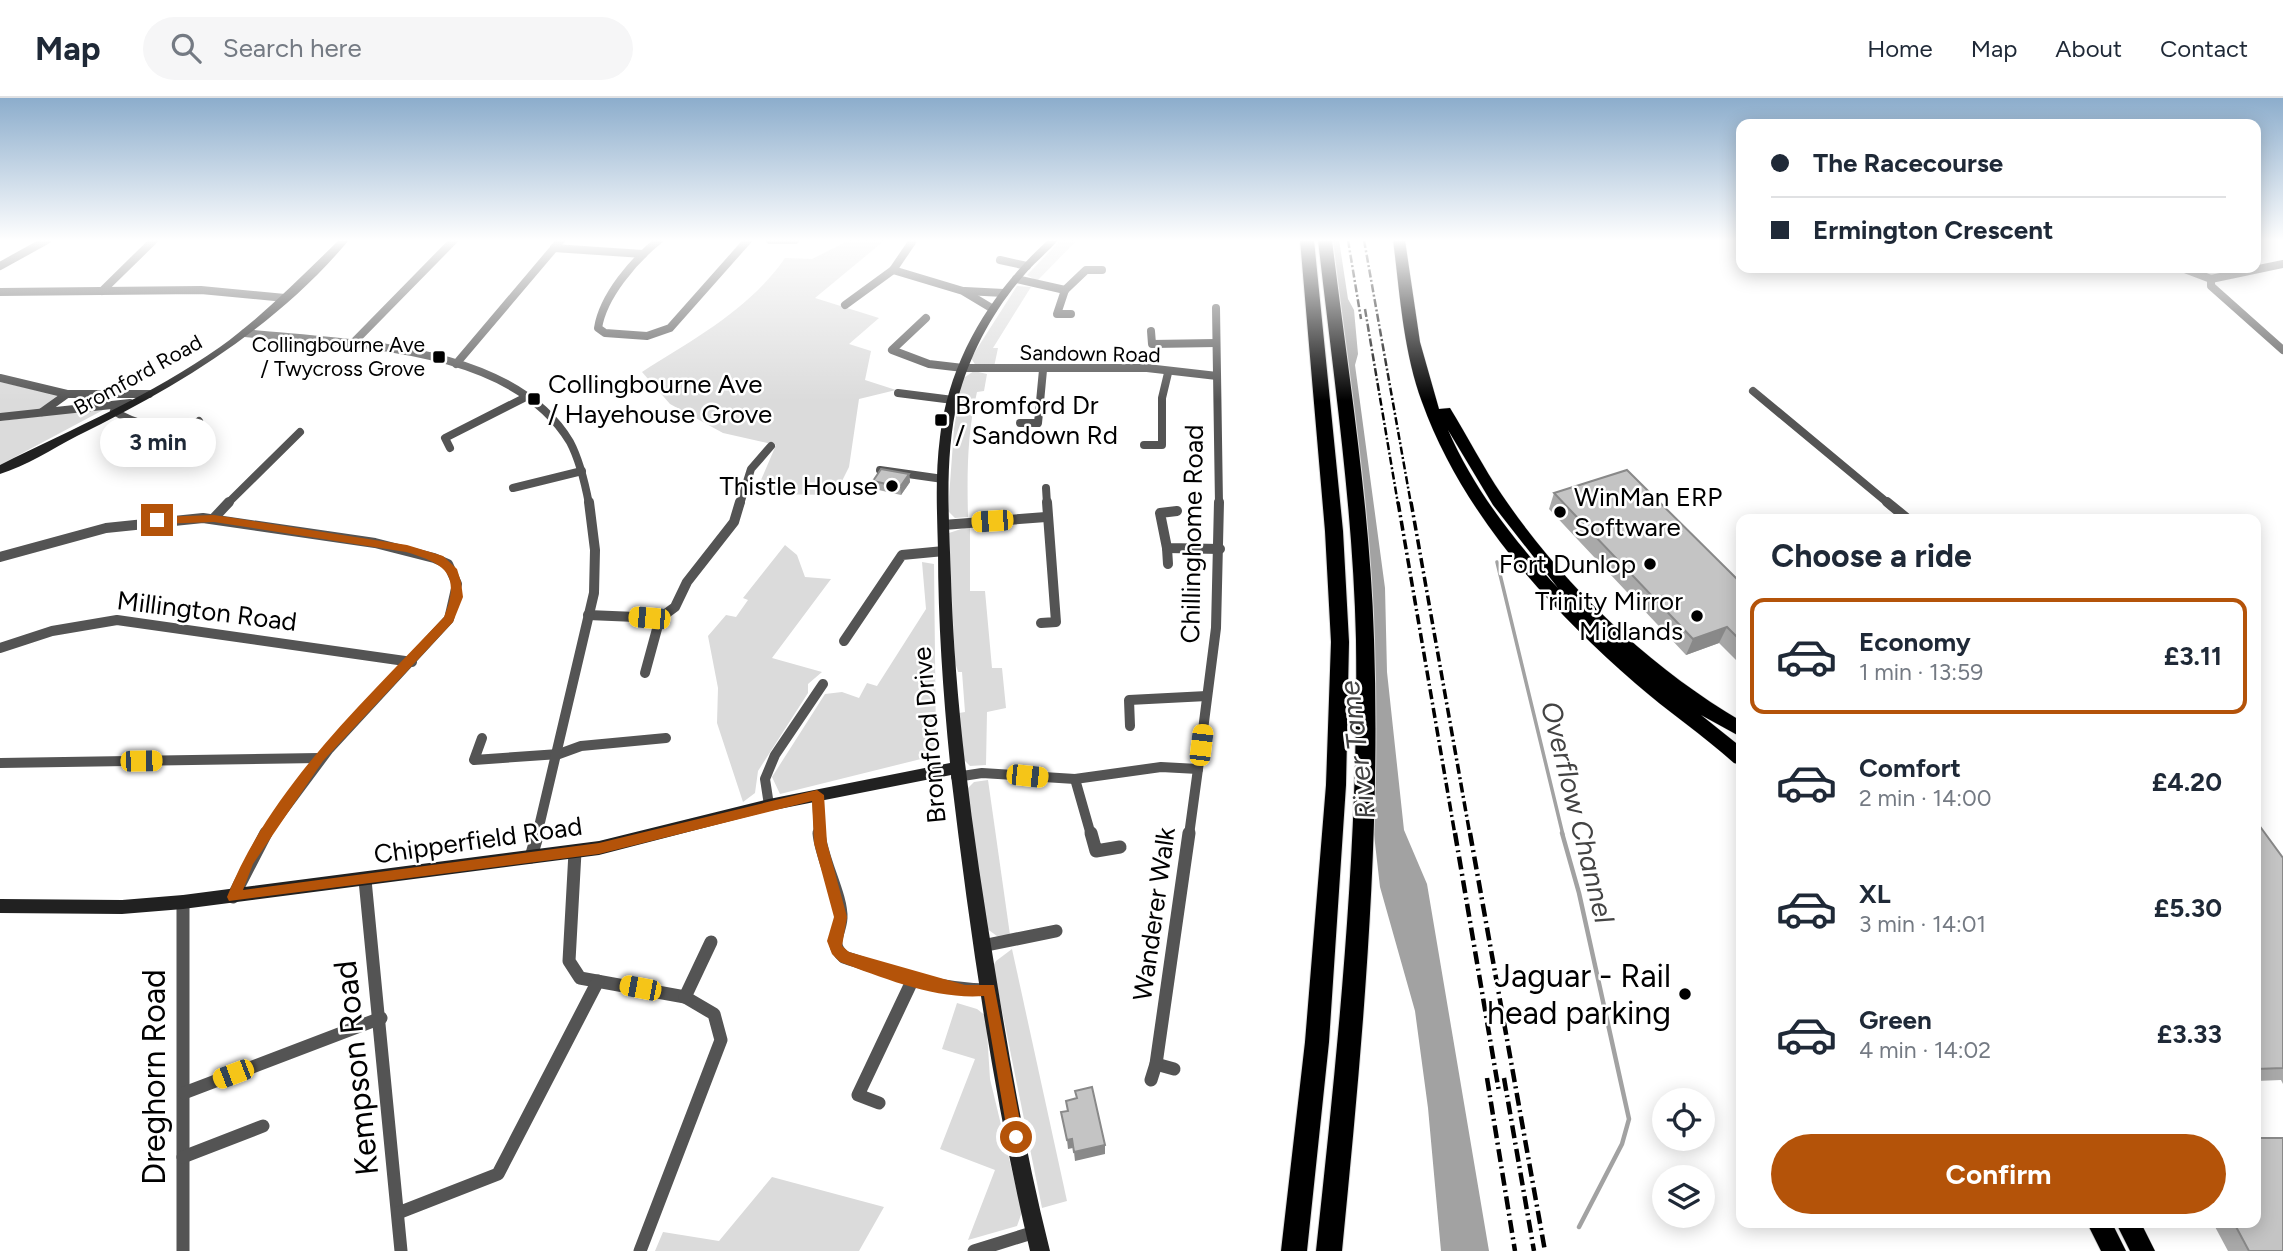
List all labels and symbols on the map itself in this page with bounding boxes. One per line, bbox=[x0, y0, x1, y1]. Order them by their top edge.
street label: Bromford Road bbox=[69, 329, 206, 420]
place label: Collingbourne Ave / Twycross Grove bbox=[252, 332, 425, 381]
street label: Sandown Road bbox=[1019, 340, 1161, 367]
marker: Collingbourne Ave / Twycross Grove bbox=[431, 349, 447, 365]
place label: Collingbourne Ave / Hayehouse Grove bbox=[548, 368, 772, 430]
place label: Bromford Dr / Sandown Rd bbox=[955, 389, 1118, 451]
marker: Collingbourne Ave / Hayehouse Grove bbox=[526, 391, 542, 407]
marker: Bromford Dr / Sandown Rd bbox=[933, 412, 949, 428]
callout: 3 min bbox=[99, 418, 215, 468]
street label: Chillinghome Road bbox=[1174, 424, 1210, 644]
place label: Thistle House bbox=[719, 470, 878, 502]
marker: Thistle House bbox=[884, 478, 900, 494]
place label: WinMan ERP Software bbox=[1574, 481, 1722, 543]
route end bbox=[141, 504, 173, 536]
marker: WinMan ERP Software bbox=[1552, 504, 1568, 520]
car bbox=[971, 509, 1014, 533]
place label: Fort Dunlop bbox=[1499, 548, 1636, 580]
marker: Fort Dunlop bbox=[1642, 556, 1658, 572]
street label: Millington Road bbox=[115, 584, 299, 638]
place label: Trinity Mirror Midlands bbox=[1535, 585, 1683, 647]
car bbox=[628, 606, 671, 630]
marker: Trinity Mirror Midlands bbox=[1689, 608, 1705, 624]
street label: Bromford Drive bbox=[905, 645, 953, 825]
water label: River Tame bbox=[1332, 679, 1382, 821]
water label: Overflow Channel bbox=[1534, 698, 1622, 927]
car bbox=[1189, 723, 1214, 767]
car bbox=[120, 750, 163, 772]
car bbox=[1006, 763, 1049, 789]
street label: Chipperfield Road bbox=[372, 810, 584, 870]
street label: Wanderer Walk bbox=[1126, 825, 1182, 1003]
place label: Jaguar - Rail head parking bbox=[1487, 957, 1671, 1032]
street label: Kempson Road bbox=[326, 959, 386, 1177]
street label: Dreghorn Road bbox=[135, 969, 173, 1185]
car bbox=[618, 974, 663, 1002]
marker: Jaguar - Rail head parking bbox=[1677, 986, 1693, 1002]
car bbox=[210, 1057, 257, 1091]
route start bbox=[1000, 1121, 1032, 1153]

